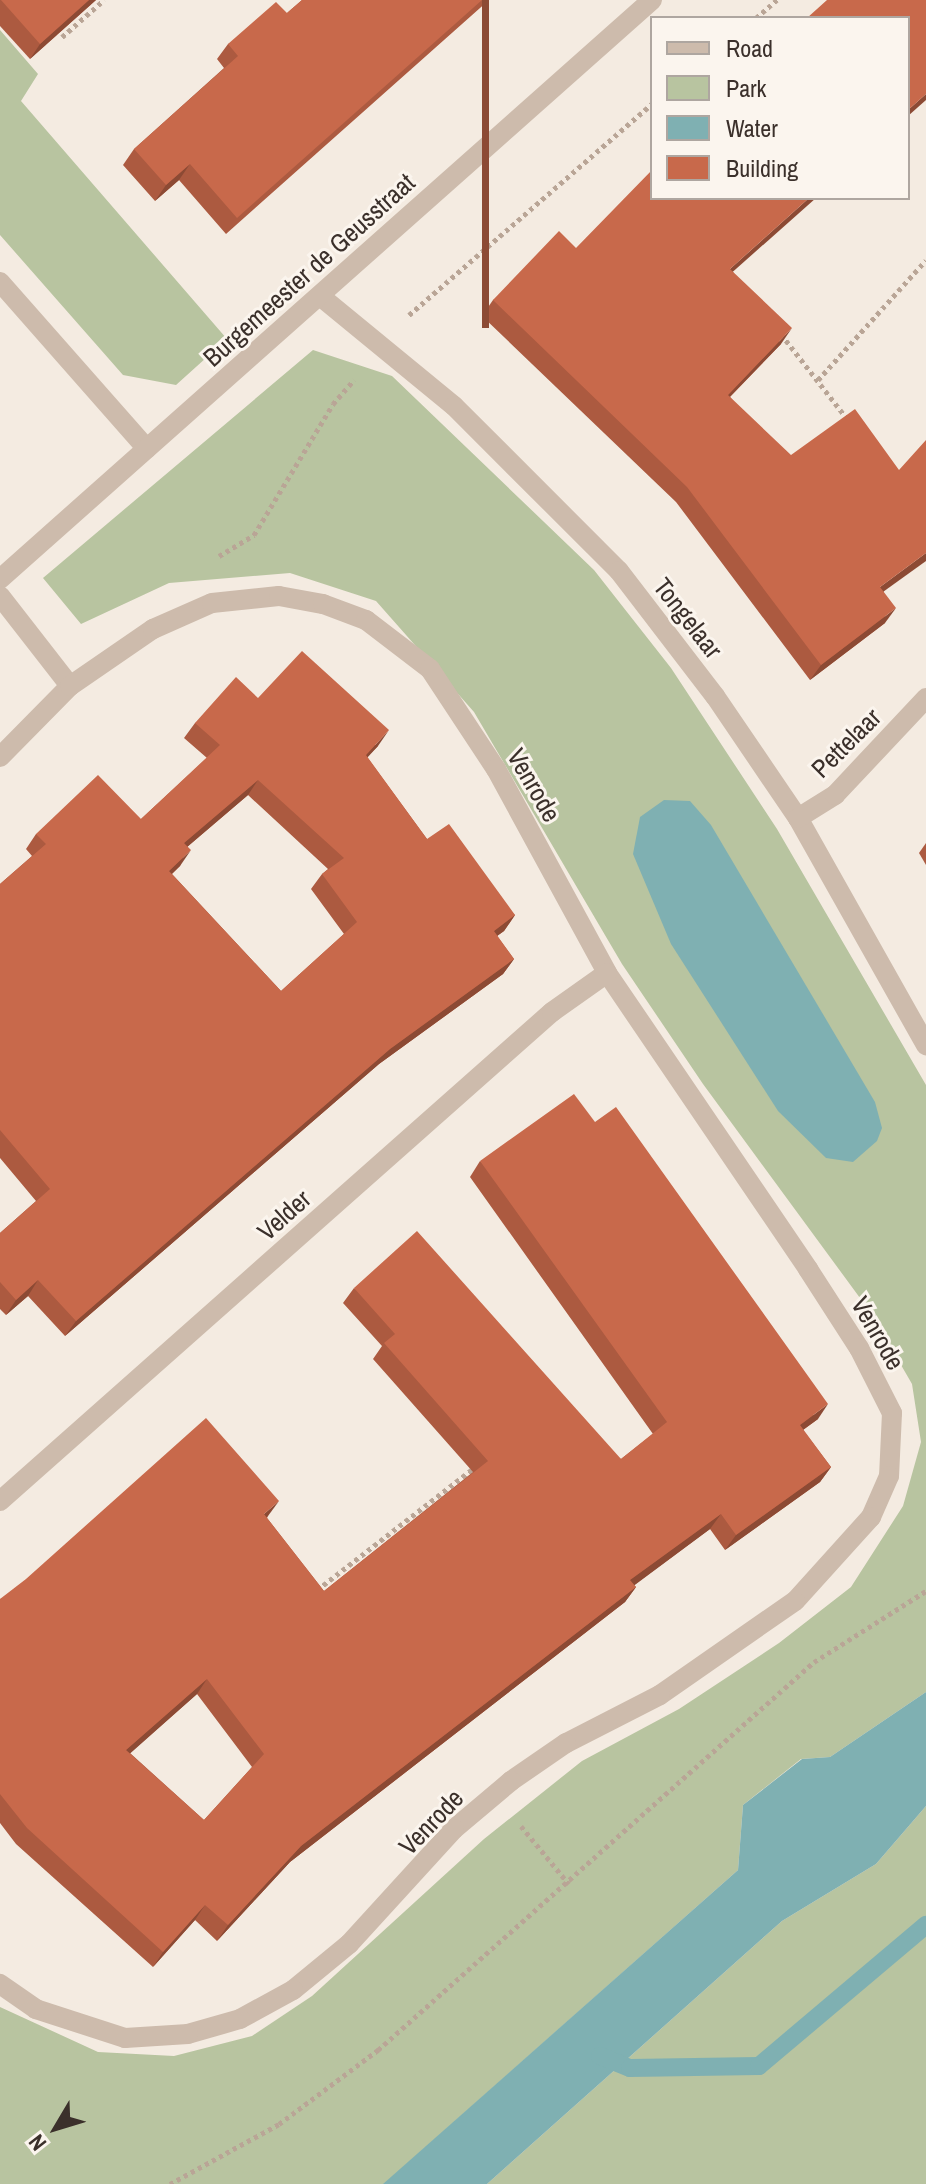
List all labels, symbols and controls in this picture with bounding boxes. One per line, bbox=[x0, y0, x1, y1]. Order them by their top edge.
legend bbox=[650, 16, 910, 200]
text: Road bbox=[726, 32, 773, 64]
text: Park bbox=[726, 72, 766, 104]
text: Water bbox=[726, 112, 778, 144]
text: Building bbox=[726, 152, 798, 184]
street label: Burgemeester de Geusstraat bbox=[197, 167, 421, 373]
street label: Tongelaar bbox=[647, 572, 729, 664]
street label: Pettelaar bbox=[805, 702, 887, 784]
street label: Venrode bbox=[501, 743, 567, 827]
street label: Velder bbox=[251, 1183, 317, 1247]
street label: Venrode bbox=[845, 1291, 911, 1375]
street label: Venrode bbox=[392, 1783, 470, 1861]
north arrow bbox=[16, 2088, 96, 2168]
text: N bbox=[21, 2128, 53, 2157]

